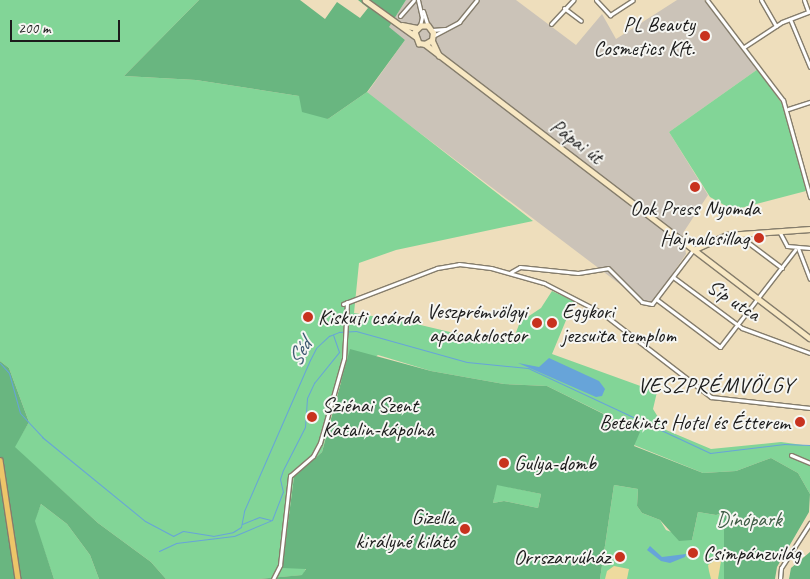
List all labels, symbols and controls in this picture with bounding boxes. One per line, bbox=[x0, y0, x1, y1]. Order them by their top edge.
scale bar bbox=[12, 10, 122, 42]
place label: PL Beauty Cosmetics Kft. bbox=[593, 11, 695, 61]
text: 200 m bbox=[18, 19, 50, 38]
marker: PL Beauty Cosmetics Kft. bbox=[699, 30, 711, 42]
street label: Pápai út bbox=[546, 113, 608, 169]
marker: Ook Press Nyomda bbox=[689, 181, 701, 193]
place label: Ook Press Nyomda bbox=[629, 195, 761, 221]
place label: Hajnalcsillag bbox=[660, 225, 749, 251]
marker: Hajnalcsillag bbox=[753, 232, 765, 244]
street label: Síp utca bbox=[703, 274, 765, 326]
place label: Veszprémvölgyi apácakolostor bbox=[426, 298, 527, 348]
place label: Egykori jezsuita templom bbox=[562, 298, 678, 348]
place label: Kiskuti csárda bbox=[318, 304, 420, 330]
marker: Kiskuti csárda bbox=[302, 311, 314, 323]
marker: Veszprémvölgyi apácakolostor bbox=[531, 317, 543, 329]
marker: Egykori jezsuita templom bbox=[546, 317, 558, 329]
water label: Séd bbox=[282, 335, 318, 371]
district label: VESZPRÉMVÖLGY bbox=[635, 373, 797, 399]
place label: Sziénai Szent Katalin-kápolna bbox=[322, 392, 434, 442]
place label: Betekints Hotel és Étterem bbox=[599, 409, 790, 435]
marker: Sziénai Szent Katalin-kápolna bbox=[306, 411, 318, 423]
marker: Betekints Hotel és Étterem bbox=[794, 416, 806, 428]
place label: Gulya-domb bbox=[514, 450, 596, 476]
marker: Gulya-domb bbox=[498, 457, 510, 469]
place label: Gizella királyné kilátó bbox=[356, 504, 455, 554]
park label: Dínópark bbox=[716, 506, 782, 532]
marker: Gizella királyné kilátó bbox=[459, 523, 471, 535]
place label: Csimpánzvilág bbox=[703, 540, 801, 566]
place label: Orrszarvúház bbox=[514, 544, 610, 570]
marker: Csimpánzvilág bbox=[687, 547, 699, 559]
marker: Orrszarvúház bbox=[614, 551, 626, 563]

